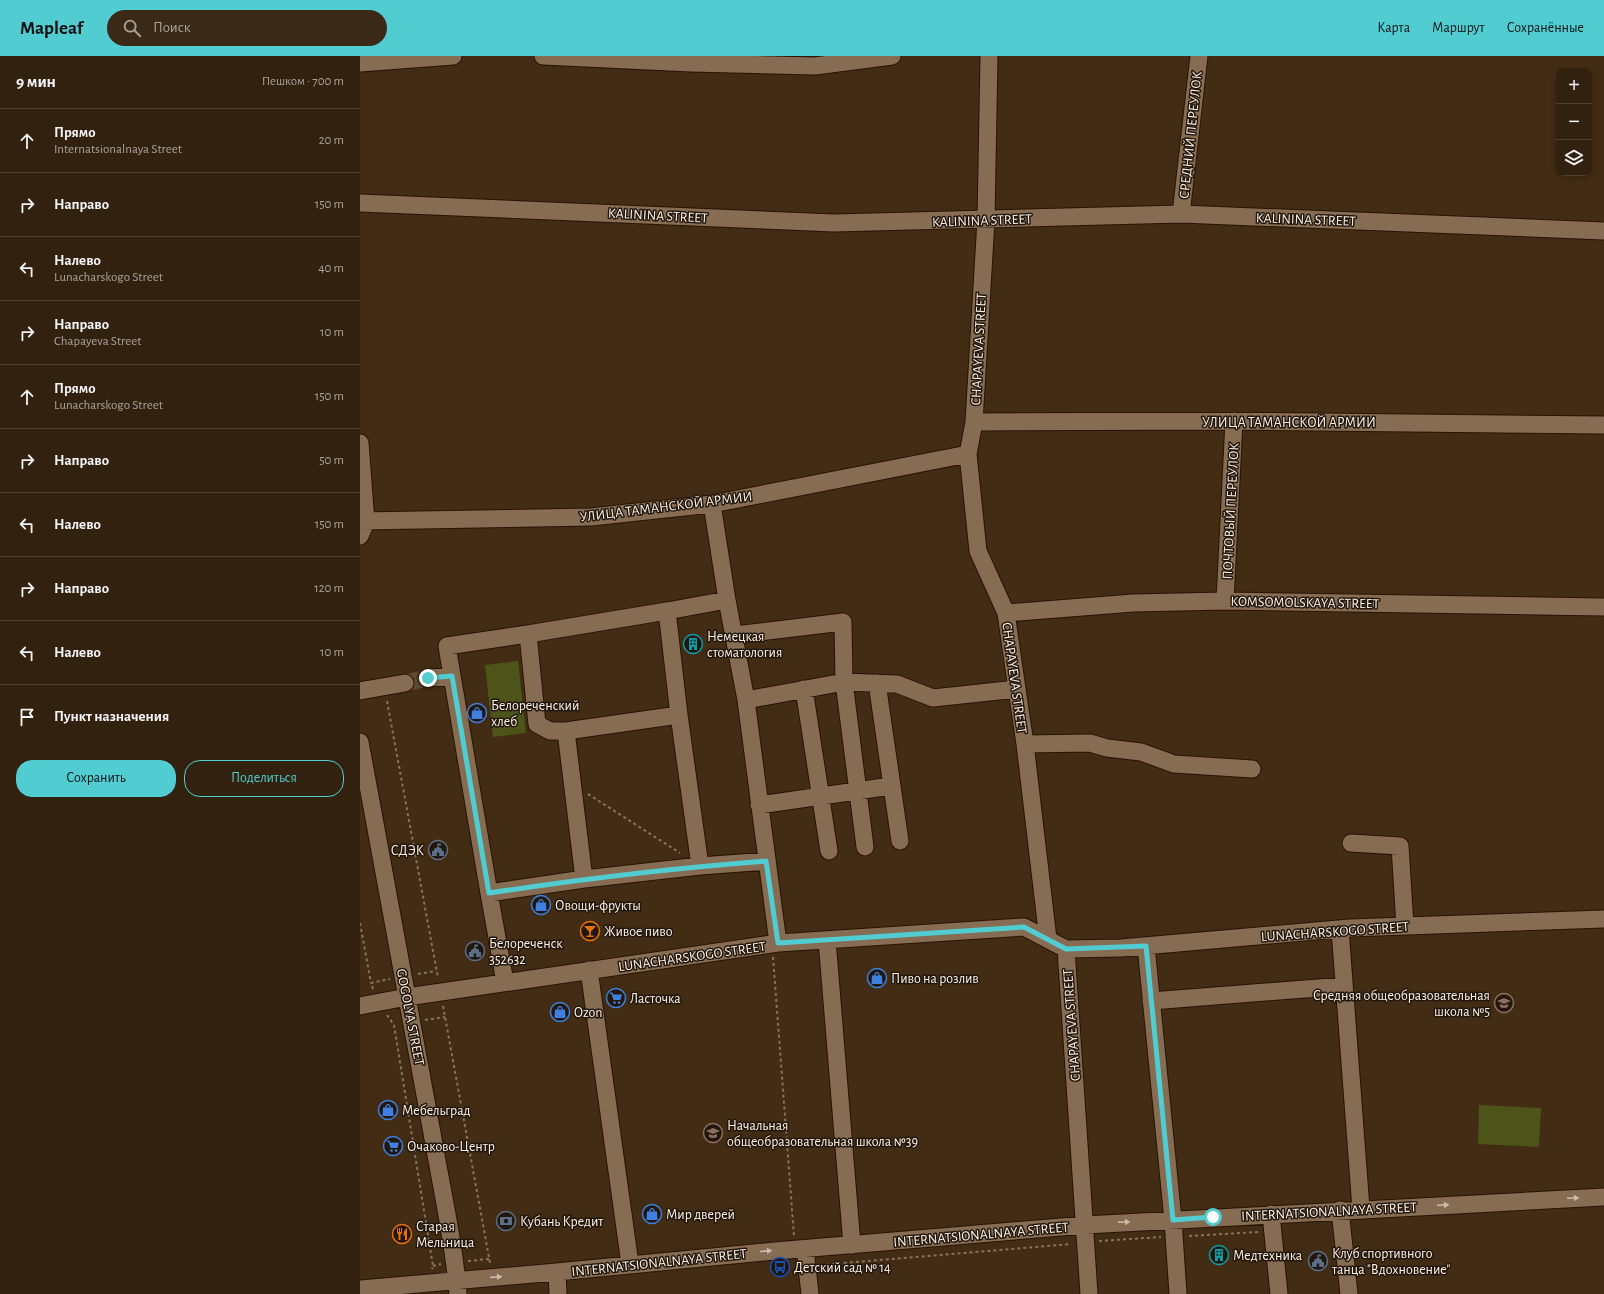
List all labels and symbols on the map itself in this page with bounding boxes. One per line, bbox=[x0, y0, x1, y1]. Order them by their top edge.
street label: СРЕДНИЙ ПЕРЕУЛОК bbox=[1176, 70, 1205, 200]
street label: KALININA STREET bbox=[608, 206, 708, 226]
street label: KALININA STREET bbox=[1256, 211, 1356, 229]
street label: KALININA STREET bbox=[932, 212, 1032, 230]
street label: CHAPAYEVA STREET bbox=[969, 292, 989, 406]
street label: УЛИЦА ТАМАНСКОЙ АРМИИ bbox=[1202, 415, 1376, 430]
street label: ПОЧТОВЫЙ ПЕРЕУЛОК bbox=[1219, 442, 1242, 580]
street label: УЛИЦА ТАМАНСКОЙ АРМИИ bbox=[579, 488, 753, 525]
street label: KOMSOMOLSKAYA STREET bbox=[1231, 595, 1380, 611]
street label: CHAPAYEVA STREET bbox=[999, 621, 1029, 735]
place label: Немецкая стоматология bbox=[707, 630, 782, 660]
building icon: Немецкая стоматология bbox=[682, 633, 704, 655]
route end bbox=[419, 669, 437, 687]
place label: Белореченский хлеб bbox=[491, 699, 579, 729]
shop icon: Белореченский хлеб bbox=[466, 702, 488, 724]
public building icon: СДЭК bbox=[427, 839, 449, 861]
place label: СДЭК bbox=[391, 844, 424, 858]
shop icon: Овощи-фрукты bbox=[530, 894, 552, 916]
place label: Овощи-фрукты bbox=[555, 899, 641, 913]
bar icon: Живое пиво bbox=[579, 920, 601, 942]
street label: LUNACHARSKOGO STREET bbox=[1260, 920, 1410, 944]
place label: Живое пиво bbox=[604, 925, 673, 939]
place label: Белореченск 352632 bbox=[489, 937, 563, 967]
public building icon: Белореченск 352632 bbox=[464, 940, 486, 962]
street label: LUNACHARSKOGO STREET bbox=[618, 940, 767, 974]
shop icon: Пиво на розлив bbox=[866, 967, 888, 989]
street label: GOGOLYA STREET bbox=[394, 968, 426, 1067]
street label: CHAPAYEVA STREET bbox=[1061, 968, 1083, 1082]
place label: Пиво на розлив bbox=[891, 972, 979, 986]
supermarket icon: Ласточка bbox=[605, 987, 627, 1009]
place label: Средняя общеобразовательная школа №5 bbox=[1313, 989, 1490, 1019]
place label: Ласточка bbox=[630, 992, 681, 1006]
school or university icon: Средняя общеобразовательная школа №5 bbox=[1493, 992, 1515, 1014]
shop icon: Ozon bbox=[549, 1001, 571, 1023]
place label: Ozon bbox=[574, 1006, 602, 1020]
shop icon: Мебельград bbox=[377, 1099, 399, 1121]
place label: Мебельград bbox=[402, 1104, 471, 1118]
place label: Начальная общеобразовательная школа №39 bbox=[727, 1119, 918, 1149]
school or university icon: Начальная общеобразовательная школа №39 bbox=[702, 1122, 724, 1144]
supermarket icon: Очаково-Центр bbox=[382, 1135, 404, 1157]
place label: Очаково-Центр bbox=[407, 1140, 495, 1154]
one-way arrow bbox=[1567, 1195, 1579, 1202]
street label: INTERNATSIONALNAYA STREET bbox=[1241, 1200, 1417, 1224]
one-way arrow bbox=[1437, 1202, 1450, 1208]
shop icon: Мир дверей bbox=[641, 1203, 663, 1225]
place label: Мир дверей bbox=[666, 1208, 735, 1222]
route start bbox=[1204, 1208, 1222, 1226]
bank icon: Кубань Кредит bbox=[495, 1210, 517, 1232]
place label: Кубань Кредит bbox=[520, 1215, 604, 1229]
one-way arrow bbox=[1118, 1219, 1130, 1226]
place label: Старая Мельница bbox=[416, 1220, 475, 1250]
street label: INTERNATSIONALNAYA STREET bbox=[893, 1220, 1069, 1250]
restaurant icon: Старая Мельница bbox=[391, 1223, 413, 1245]
building icon: Медтехника bbox=[1208, 1244, 1230, 1266]
street label: INTERNATSIONALNAYA STREET bbox=[571, 1247, 747, 1279]
place label: Клуб спортивного танца "Вдохновение" bbox=[1331, 1247, 1450, 1277]
one-way arrow bbox=[760, 1248, 772, 1255]
place label: Медтехника bbox=[1233, 1249, 1303, 1263]
public building icon: Клуб спортивного танца "Вдохновение" bbox=[1307, 1250, 1329, 1272]
bus stop icon: Детский сад № 14 bbox=[769, 1256, 791, 1278]
place label: Детский сад № 14 bbox=[794, 1261, 891, 1275]
one-way arrow bbox=[490, 1273, 502, 1280]

